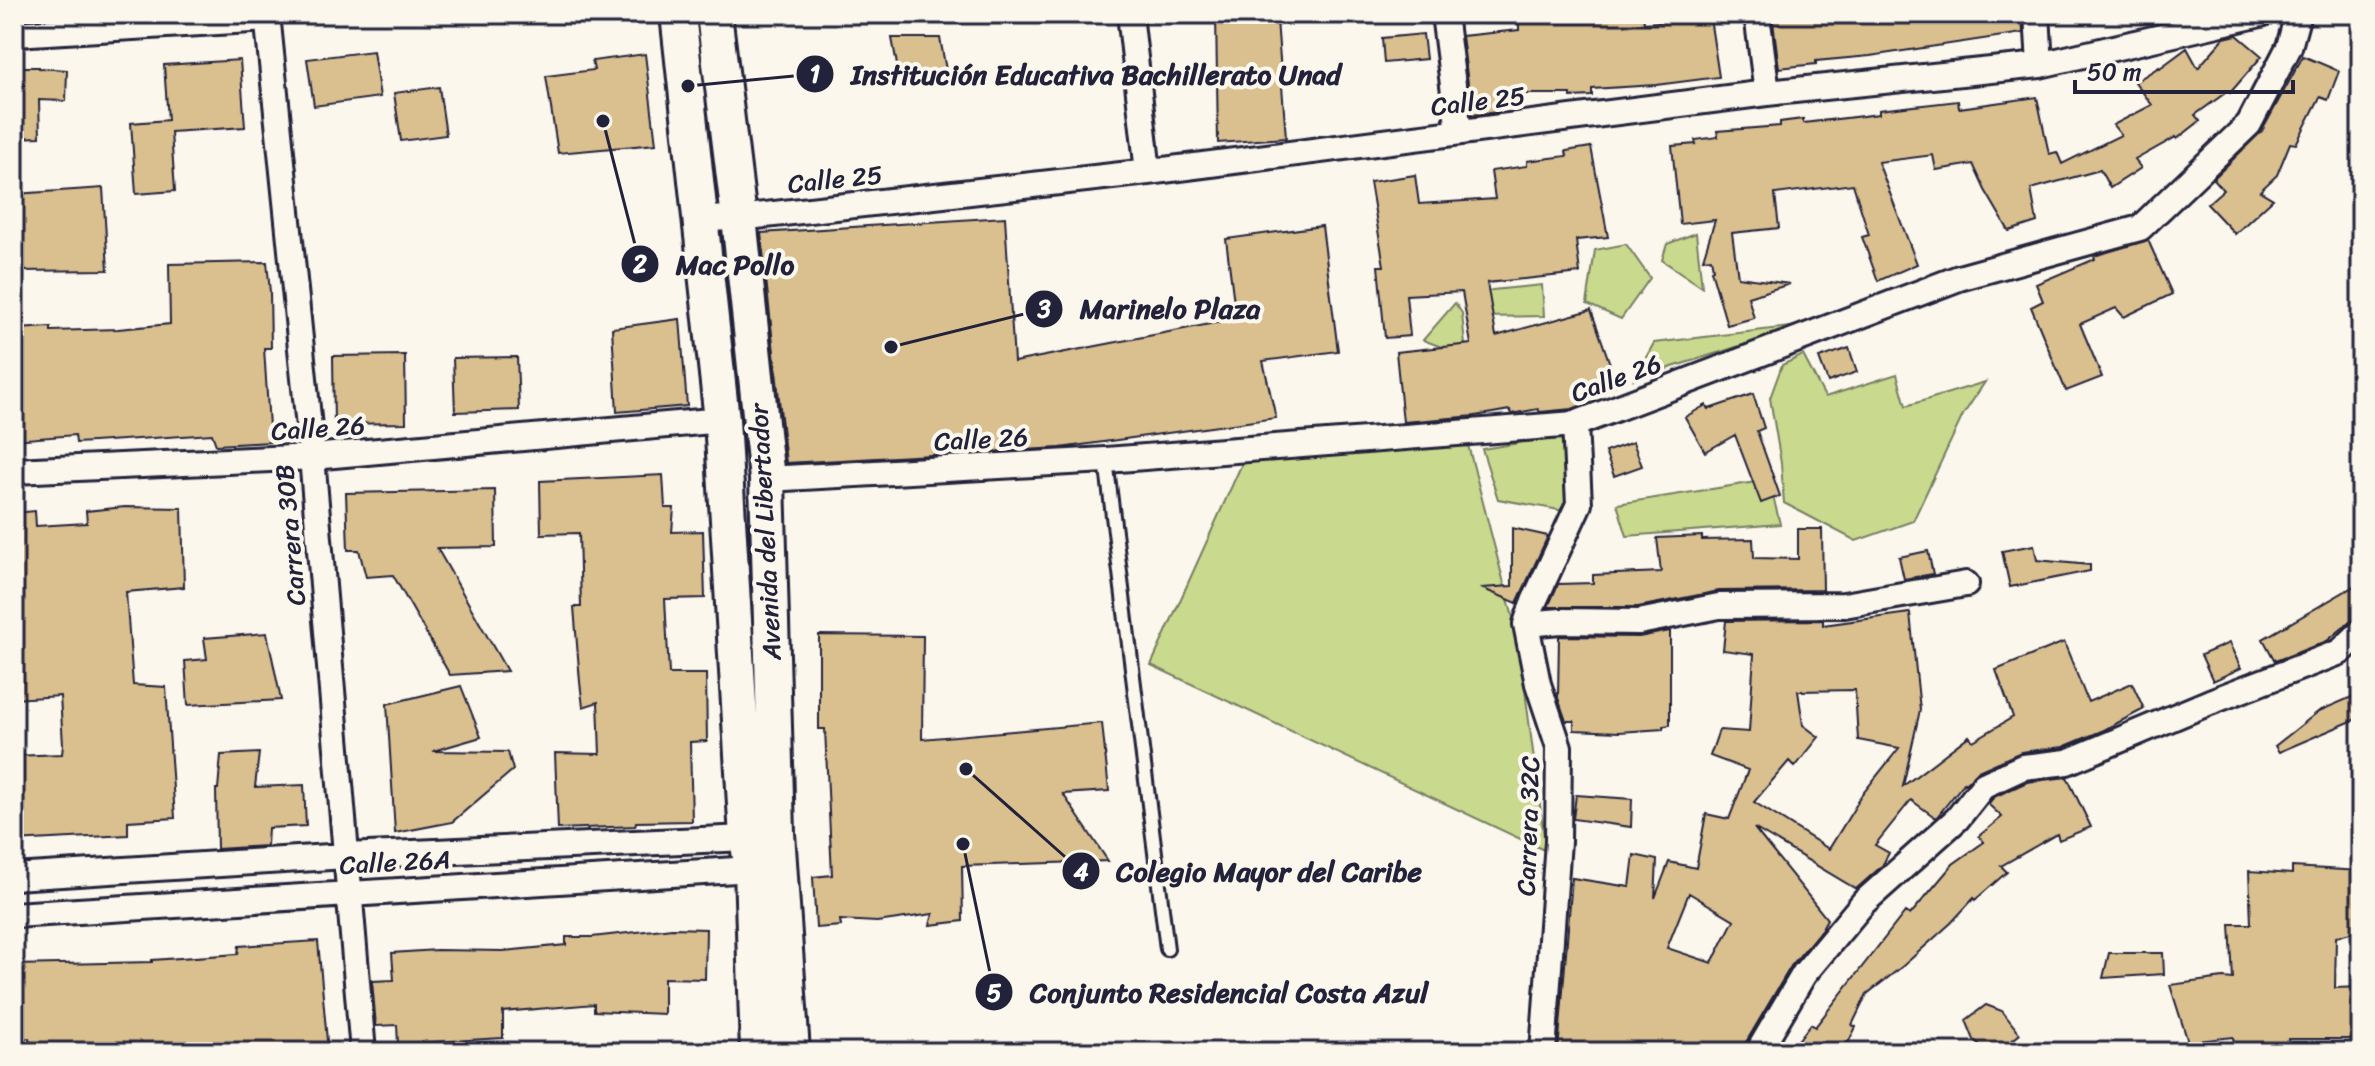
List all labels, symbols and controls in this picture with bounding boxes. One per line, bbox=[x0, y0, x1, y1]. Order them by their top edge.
scale bar bbox=[2075, 44, 2293, 94]
callout: Institución Educativa Bachillerato Unad bbox=[795, 48, 1356, 100]
text: Institución Educativa Bachillerato Unad bbox=[849, 50, 1343, 99]
text: 50 m bbox=[2087, 51, 2142, 93]
text: 1 bbox=[810, 53, 820, 95]
street label: Calle 25 bbox=[1428, 72, 1528, 130]
street label: Calle 25 bbox=[785, 151, 885, 207]
callout: Mac Pollo bbox=[620, 238, 811, 290]
text: Mac Pollo bbox=[675, 240, 794, 289]
text: 2 bbox=[632, 243, 647, 285]
callout: Marinelo Plaza bbox=[1024, 283, 1276, 335]
text: Marinelo Plaza bbox=[1079, 284, 1261, 333]
text: 3 bbox=[1036, 288, 1051, 330]
street label: Calle 26 bbox=[1564, 340, 1668, 416]
street label: Avenida del Libertador bbox=[735, 401, 795, 662]
street label: Calle 26 bbox=[270, 402, 366, 454]
street label: Calle 26 bbox=[933, 414, 1029, 464]
street label: Carrera 30B bbox=[261, 462, 319, 608]
street label: Carrera 32C bbox=[1503, 755, 1553, 897]
street label: Calle 26A bbox=[338, 836, 452, 888]
callout: Colegio Mayor del Caribe bbox=[1061, 845, 1438, 897]
text: Colegio Mayor del Caribe bbox=[1115, 847, 1422, 896]
text: 4 bbox=[1074, 851, 1089, 893]
callout: Conjunto Residencial Costa Azul bbox=[974, 966, 1445, 1018]
text: Conjunto Residencial Costa Azul bbox=[1029, 968, 1429, 1017]
text: 5 bbox=[987, 972, 1002, 1014]

